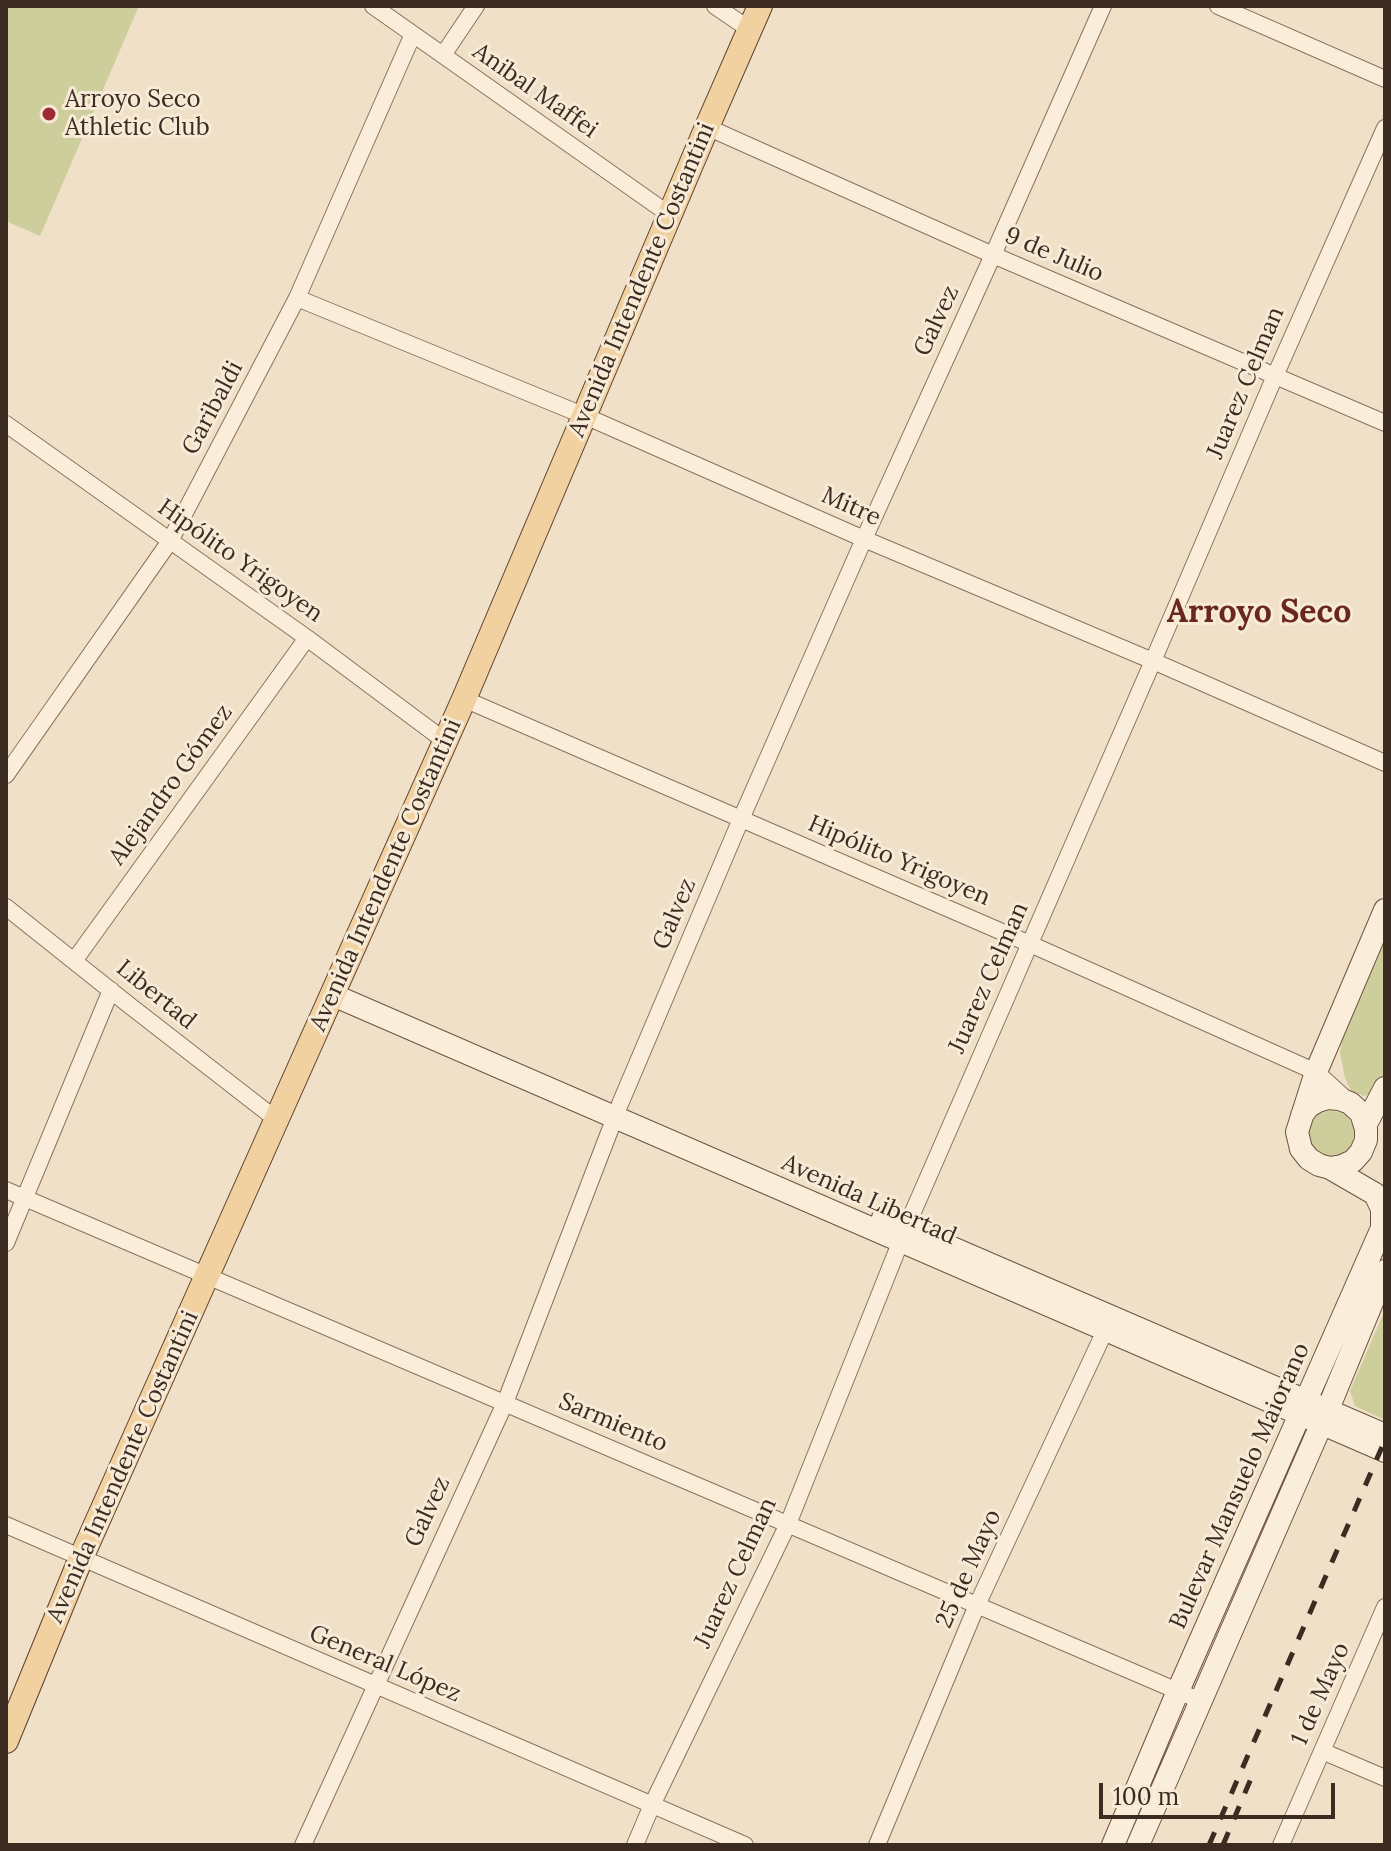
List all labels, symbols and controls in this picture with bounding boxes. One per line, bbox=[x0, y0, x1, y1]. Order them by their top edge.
street label: Anibal Maffei bbox=[467, 37, 603, 145]
place label: Arroyo Seco Athletic Club bbox=[65, 86, 210, 142]
marker: Arroyo Seco Athletic Club bbox=[40, 105, 58, 123]
street label: Avenida Intendente Costantini bbox=[563, 119, 721, 441]
street label: 9 de Julio bbox=[1000, 221, 1108, 289]
street label: Galvez bbox=[908, 281, 966, 361]
street label: Juarez Celman bbox=[1201, 303, 1291, 463]
street label: Garibaldi bbox=[176, 356, 250, 460]
street label: Mitre bbox=[817, 481, 885, 533]
street label: Hipólito Yrigoyen bbox=[152, 493, 328, 629]
district label: Arroyo Seco bbox=[1167, 594, 1351, 632]
street label: Alejandro Gómez bbox=[103, 699, 239, 871]
street label: Avenida Intendente Costantini bbox=[304, 714, 468, 1036]
street label: Hipólito Yrigoyen bbox=[804, 810, 994, 912]
street label: Galvez bbox=[647, 874, 703, 954]
street label: Juarez Celman bbox=[943, 898, 1035, 1058]
street label: Libertad bbox=[110, 954, 202, 1036]
street label: Avenida Libertad bbox=[777, 1149, 961, 1251]
street label: Avenida Intendente Costantini bbox=[41, 1306, 205, 1628]
street label: Bulevar Mansuelo Maiorano bbox=[1164, 1338, 1316, 1634]
street label: Sarmiento bbox=[554, 1387, 672, 1459]
street label: Galvez bbox=[399, 1472, 457, 1552]
street label: Juarez Celman bbox=[689, 1493, 783, 1653]
street label: 25 de Mayo bbox=[930, 1505, 1008, 1633]
street label: General López bbox=[305, 1619, 465, 1709]
street label: 1 de Mayo bbox=[1286, 1638, 1356, 1750]
scale bar bbox=[1103, 1767, 1339, 1817]
text: 100 m bbox=[1113, 1781, 1179, 1812]

